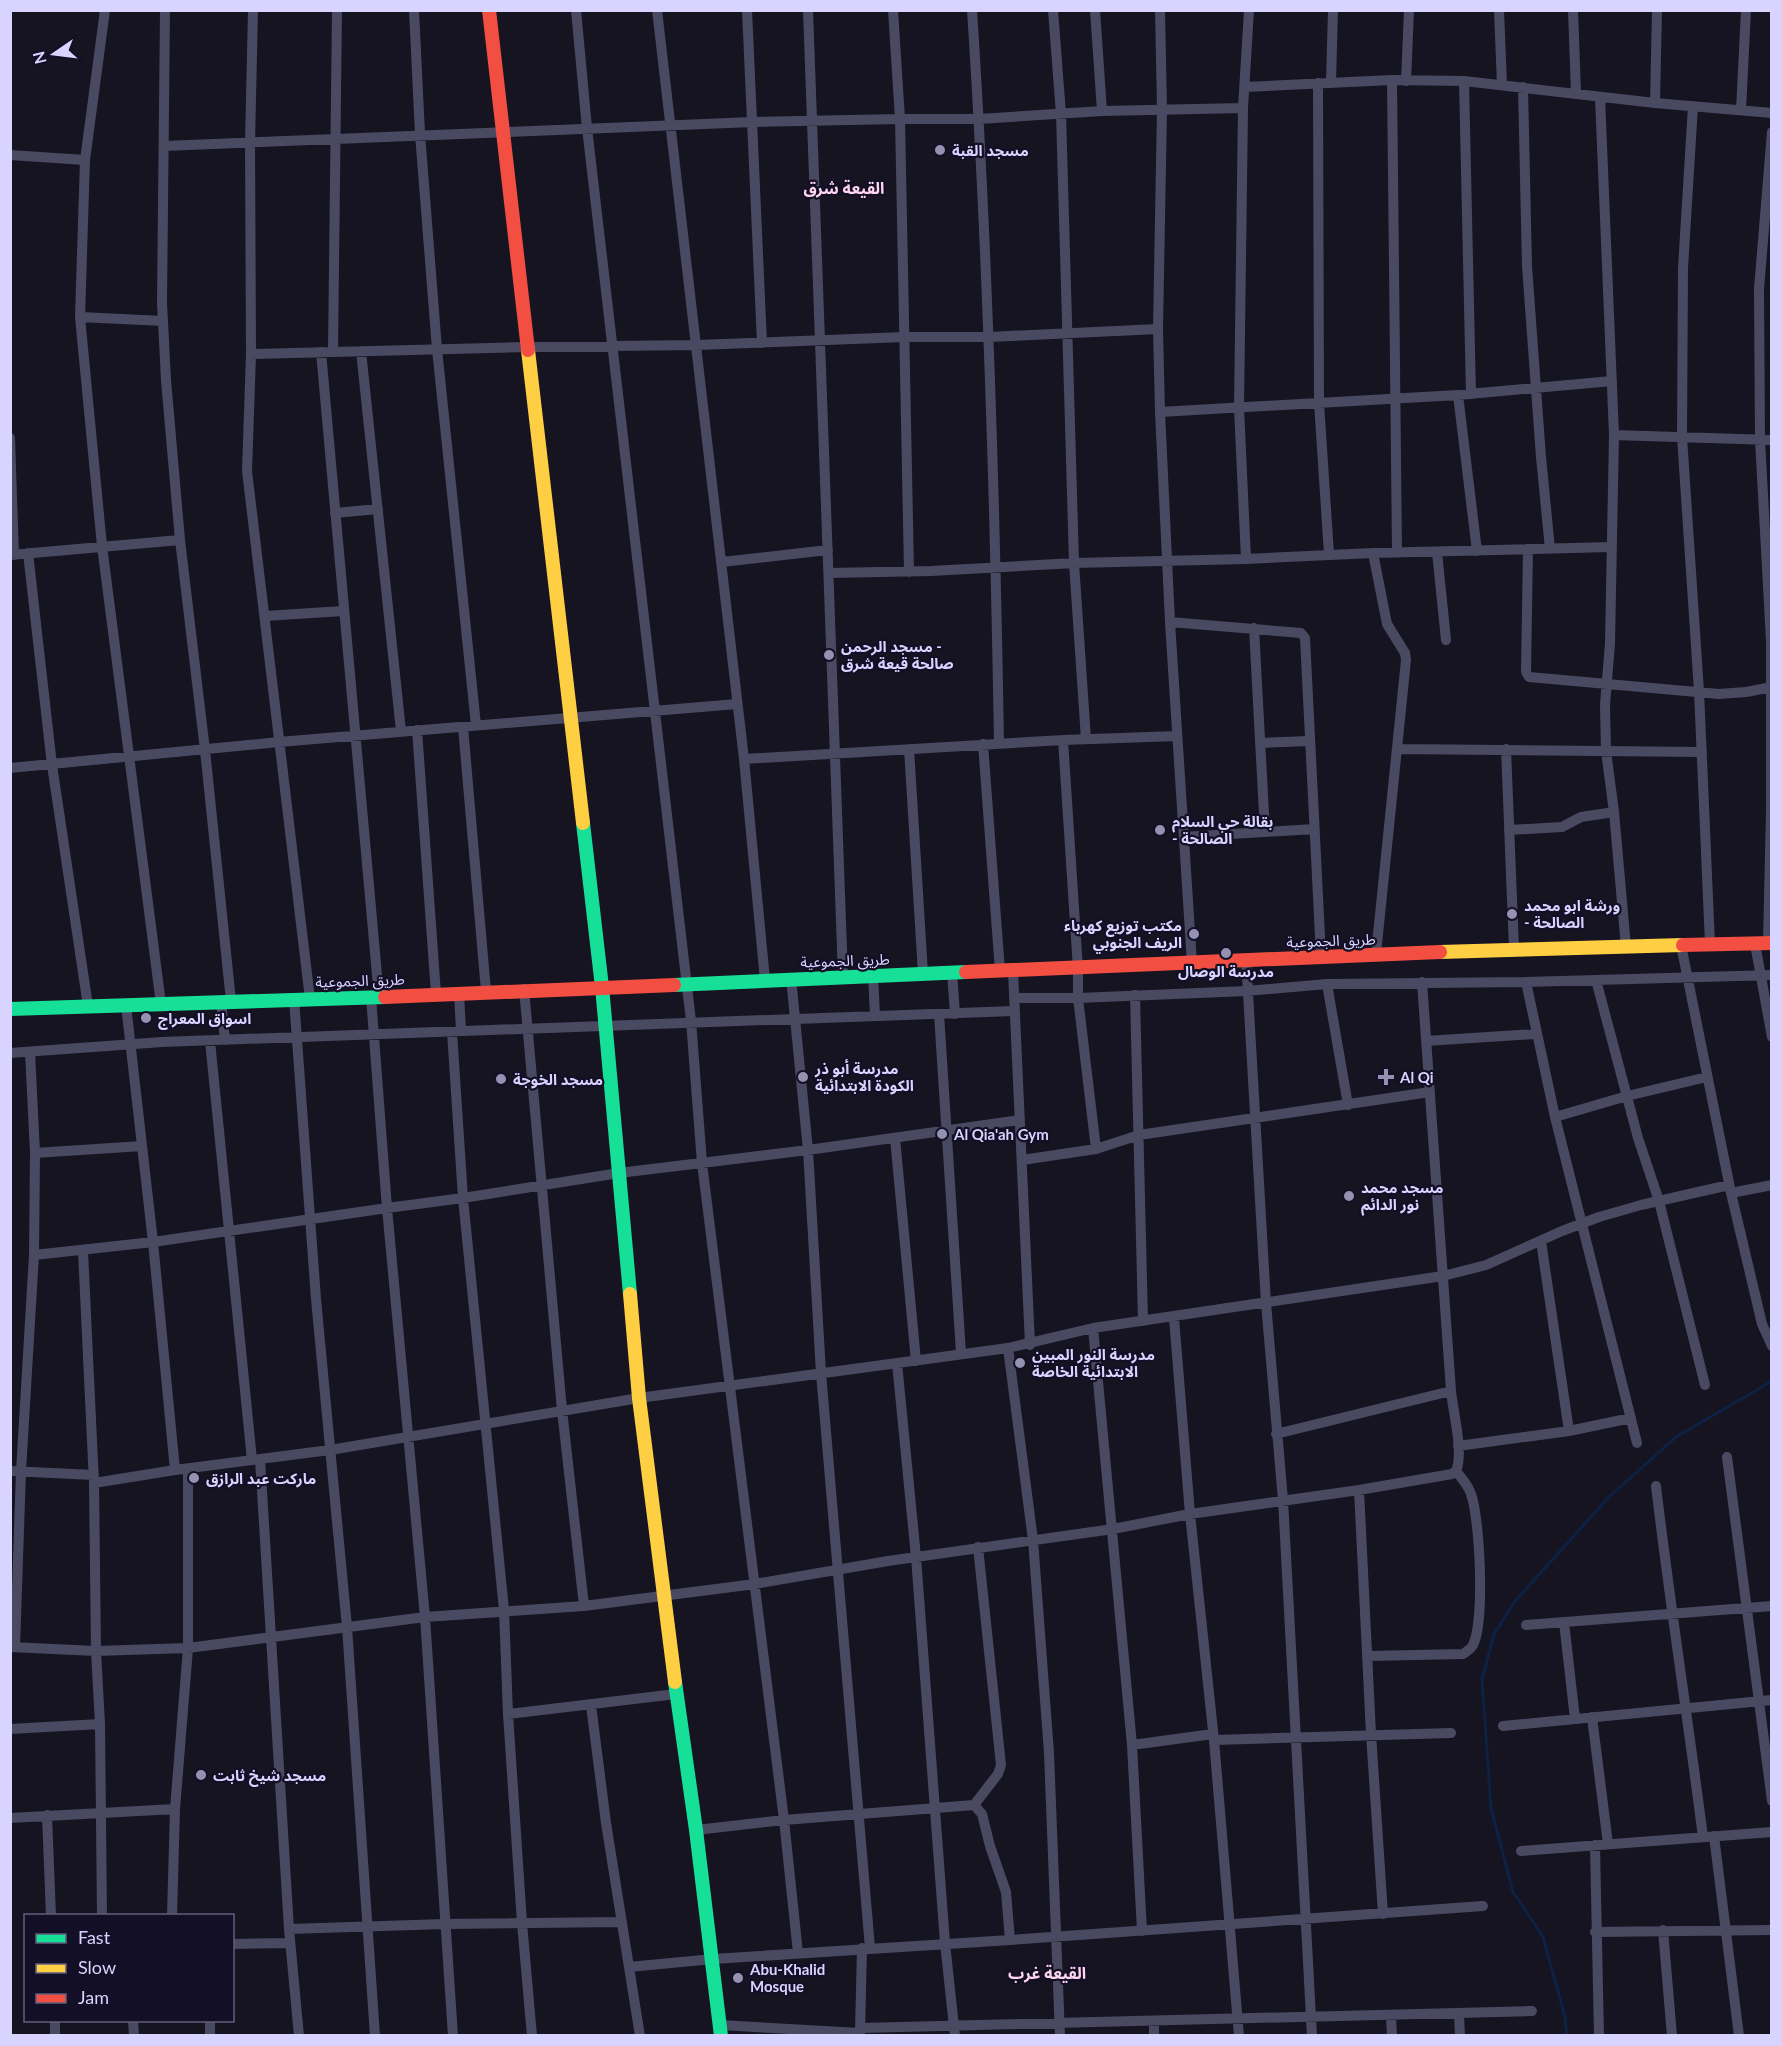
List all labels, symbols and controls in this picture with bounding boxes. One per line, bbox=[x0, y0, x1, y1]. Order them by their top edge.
north arrow bbox=[24, 24, 84, 84]
text: N bbox=[28, 49, 50, 66]
place label: مسجد القبة bbox=[952, 141, 1029, 159]
marker: مسجد القبة bbox=[933, 143, 947, 157]
district label: القيعة شرق bbox=[804, 178, 884, 198]
place label: مسجد الرحمن - صالحة قيعة شرق bbox=[841, 637, 954, 673]
marker: مسجد الرحمن - صالحة قيعة شرق bbox=[822, 648, 836, 662]
place label: بقالة حي السلام - الصالحة bbox=[1172, 812, 1273, 847]
marker: بقالة حي السلام - الصالحة bbox=[1153, 823, 1167, 837]
place label: ورشة ابو محمد - الصالحة bbox=[1524, 896, 1620, 931]
marker: ورشة ابو محمد - الصالحة bbox=[1505, 907, 1519, 921]
place label: مكتب توزيع كهرباء الريف الجنوبي bbox=[1064, 916, 1182, 954]
marker: مكتب توزيع كهرباء الريف الجنوبي bbox=[1187, 927, 1201, 941]
street label: طريق الجموعية bbox=[1286, 929, 1376, 953]
marker: مدرسة الوصال bbox=[1219, 946, 1233, 960]
street label: طريق الجموعية bbox=[800, 949, 890, 973]
place label: مدرسة الوصال bbox=[1178, 962, 1274, 981]
street label: طريق الجموعية bbox=[315, 969, 405, 993]
place label: اسواق المعراج bbox=[158, 1009, 251, 1030]
marker: اسواق المعراج bbox=[139, 1011, 153, 1025]
place label: مدرسة أبو ذر الكودة الابتدائية bbox=[814, 1059, 914, 1095]
marker: Al Qi bbox=[1377, 1068, 1395, 1086]
place label: Al Qi bbox=[1399, 1068, 1434, 1086]
place label: مسجد الخوجة bbox=[513, 1070, 603, 1089]
marker: مدرسة أبو ذر الكودة الابتدائية bbox=[796, 1070, 810, 1084]
marker: مسجد الخوجة bbox=[494, 1072, 508, 1086]
place label: Al Qia'ah Gym bbox=[953, 1125, 1049, 1143]
marker: Al Qia'ah Gym bbox=[935, 1127, 949, 1141]
place label: مسجد محمد نور الدائم bbox=[1361, 1178, 1444, 1216]
marker: مسجد محمد نور الدائم bbox=[1342, 1189, 1356, 1203]
place label: مدرسة النور المبين الابتدائية الخاصة bbox=[1032, 1345, 1155, 1380]
marker: مدرسة النور المبين الابتدائية الخاصة bbox=[1013, 1356, 1027, 1370]
place label: ماركت عبد الرازق bbox=[206, 1469, 316, 1488]
marker: ماركت عبد الرازق bbox=[187, 1471, 201, 1485]
place label: مسجد شيخ ثابت bbox=[213, 1766, 326, 1787]
marker: مسجد شيخ ثابت bbox=[194, 1768, 208, 1782]
legend bbox=[24, 1914, 234, 2022]
text: Fast bbox=[78, 1926, 111, 1948]
text: Slow bbox=[78, 1956, 116, 1978]
place label: Abu-Khalid Mosque bbox=[749, 1960, 825, 1995]
district label: القيعة غرب bbox=[1008, 1963, 1086, 1983]
marker: Abu-Khalid Mosque bbox=[731, 1971, 745, 1985]
text: Jam bbox=[78, 1986, 109, 2008]

